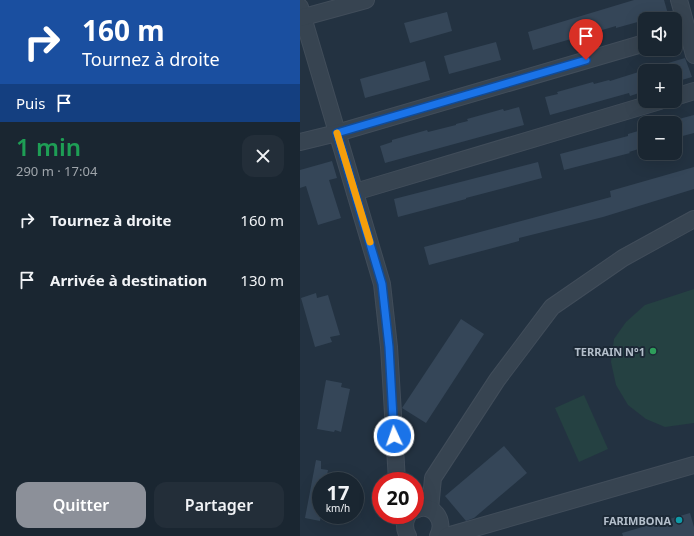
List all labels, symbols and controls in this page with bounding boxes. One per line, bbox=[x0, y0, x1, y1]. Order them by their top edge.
text: 160 m bbox=[82, 11, 165, 49]
map controls bbox=[638, 12, 682, 160]
button: sound bbox=[638, 12, 682, 56]
icon: right bbox=[16, 16, 68, 68]
pin bbox=[569, 19, 603, 60]
icon: arrive bbox=[575, 25, 597, 47]
text: Tournez à droite bbox=[82, 47, 220, 71]
button: + bbox=[638, 64, 682, 108]
icon: arrive bbox=[53, 92, 75, 114]
text: Puis bbox=[16, 93, 45, 113]
button: − bbox=[638, 116, 682, 160]
text: 1 min bbox=[16, 130, 81, 163]
button: close bbox=[242, 135, 284, 177]
text: 290 m · 17:04 bbox=[16, 162, 97, 180]
icon: right bbox=[16, 209, 38, 231]
text: Tournez à droite bbox=[50, 210, 171, 230]
text: 160 m bbox=[240, 210, 284, 230]
icon: arrive bbox=[16, 269, 38, 291]
text: Arrivée à destination bbox=[50, 270, 207, 290]
text: 130 m bbox=[240, 270, 284, 290]
place label: TERRAIN N°1 bbox=[574, 344, 645, 359]
marker: TERRAIN N°1 bbox=[648, 346, 658, 356]
position arrow bbox=[373, 415, 415, 457]
speed limit sign: 20 bbox=[372, 472, 424, 524]
text: 17 bbox=[327, 479, 349, 506]
button: Quitter bbox=[16, 482, 146, 528]
button: Partager bbox=[154, 482, 284, 528]
text: km/h bbox=[326, 501, 350, 515]
place label: FARIMBONA bbox=[603, 513, 671, 528]
marker: FARIMBONA bbox=[674, 515, 684, 525]

